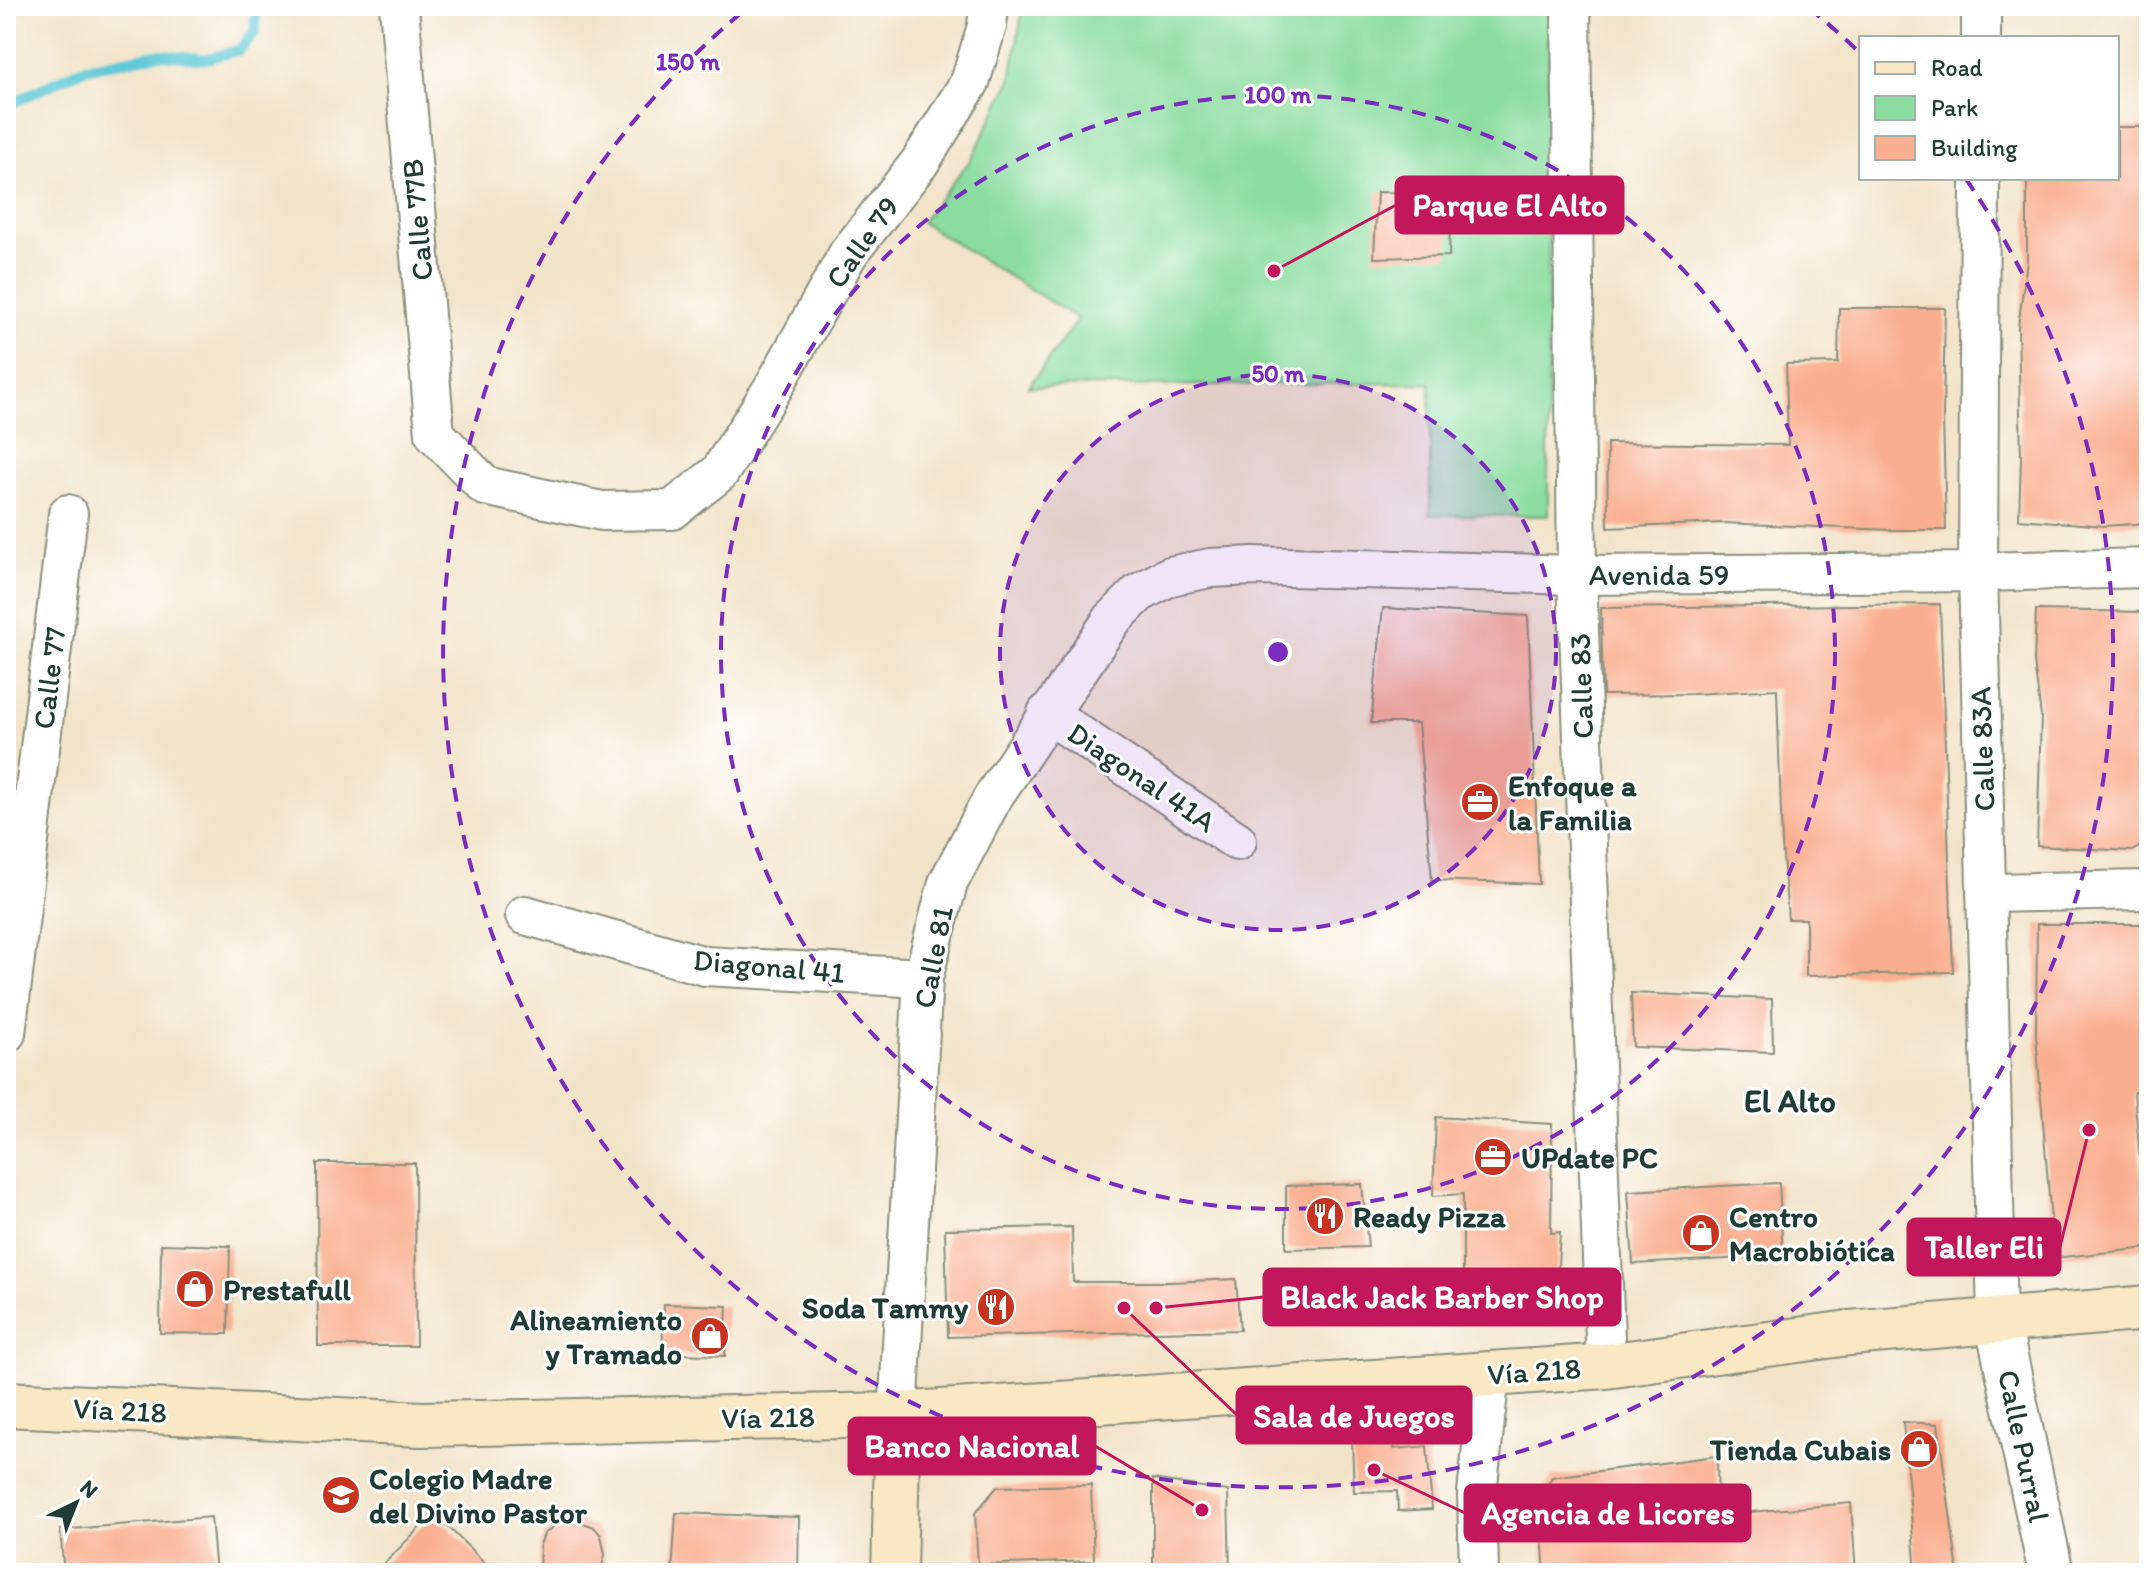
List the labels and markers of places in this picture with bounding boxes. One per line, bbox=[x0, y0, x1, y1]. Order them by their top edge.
callout: Parque El Alto bbox=[1396, 177, 1623, 233]
centre of rings bbox=[1264, 638, 1292, 666]
place label: Enfoque a la Familia bbox=[1508, 767, 1637, 838]
office icon: Enfoque a la Familia bbox=[1459, 781, 1501, 823]
office icon: UPdate PC bbox=[1472, 1136, 1514, 1178]
place label: UPdate PC bbox=[1521, 1139, 1658, 1176]
restaurant icon: Ready Pizza bbox=[1304, 1195, 1346, 1237]
place label: Ready Pizza bbox=[1353, 1198, 1506, 1235]
place label: Centro Macrobiótica bbox=[1729, 1198, 1895, 1269]
shop icon: Centro Macrobiótica bbox=[1680, 1212, 1722, 1254]
callout: Taller Eli bbox=[1908, 1219, 2060, 1275]
shop icon: Prestafull bbox=[174, 1268, 216, 1310]
callout: Black Jack Barber Shop bbox=[1264, 1269, 1620, 1325]
place label: Prestafull bbox=[223, 1271, 351, 1308]
restaurant icon: Soda Tammy bbox=[975, 1286, 1017, 1328]
place label: Soda Tammy bbox=[802, 1289, 969, 1326]
place label: Alineamiento y Tramado bbox=[509, 1301, 682, 1372]
shop icon: Alineamiento y Tramado bbox=[689, 1315, 731, 1357]
callout: Sala de Juegos bbox=[1237, 1387, 1471, 1443]
callout: Banco Nacional bbox=[849, 1418, 1095, 1474]
shop icon: Tienda Cubais bbox=[1898, 1428, 1940, 1470]
place label: Tienda Cubais bbox=[1709, 1431, 1891, 1468]
place label: Colegio Madre del Divino Pastor bbox=[369, 1460, 588, 1531]
school or university icon: Colegio Madre del Divino Pastor bbox=[320, 1474, 362, 1516]
callout: Agencia de Licores bbox=[1465, 1485, 1750, 1541]

